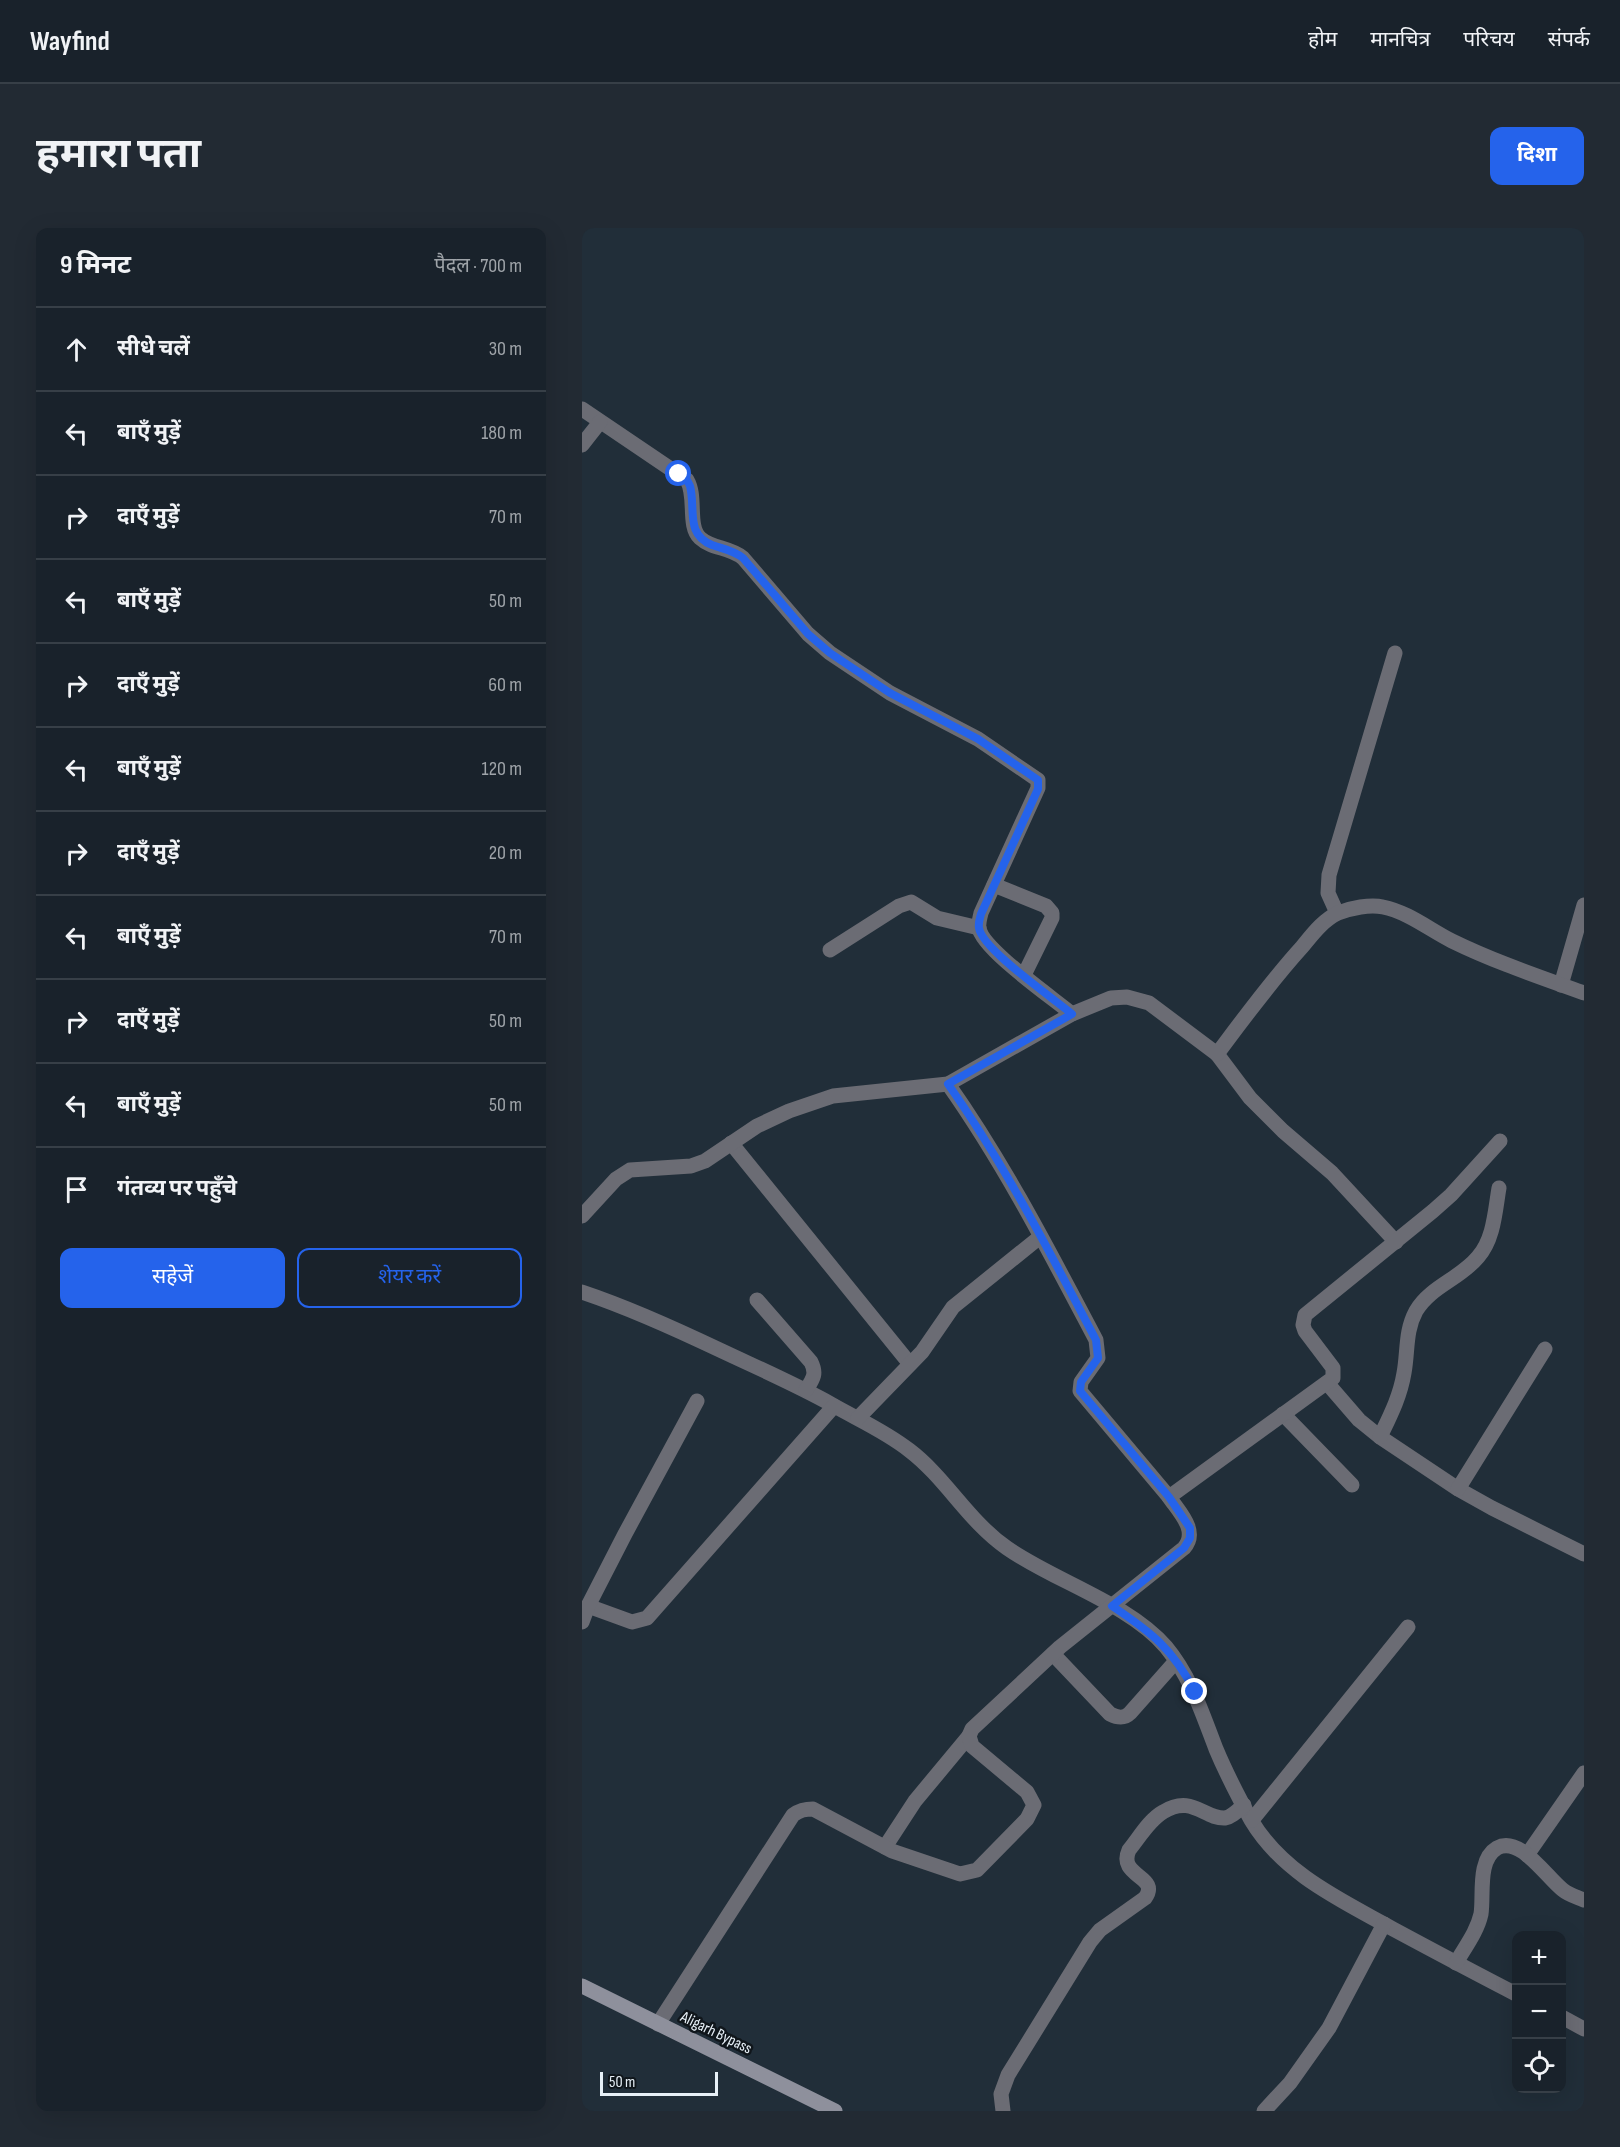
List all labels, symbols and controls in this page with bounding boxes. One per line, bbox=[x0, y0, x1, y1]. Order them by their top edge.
text: Wayfind bbox=[30, 25, 110, 58]
text: होम bbox=[1308, 27, 1337, 52]
text: मानचित्र bbox=[1370, 27, 1430, 52]
text: परिचय bbox=[1463, 27, 1515, 52]
text: संपर्क bbox=[1548, 27, 1590, 52]
button: दिशा bbox=[1490, 127, 1584, 185]
text: हमारा पता bbox=[36, 129, 201, 180]
text: 9 मिनट bbox=[60, 250, 131, 281]
text: पैदल · 700 m bbox=[434, 254, 522, 278]
icon: ahead bbox=[60, 333, 93, 366]
text: सीधे चलें bbox=[117, 335, 190, 362]
text: 30 m bbox=[489, 337, 522, 361]
icon: left bbox=[60, 417, 93, 450]
text: बाएँ मुड़ें bbox=[117, 419, 181, 446]
text: 180 m bbox=[481, 421, 522, 445]
route start bbox=[665, 460, 691, 486]
icon: right bbox=[60, 501, 93, 534]
text: दाएँ मुड़ें bbox=[117, 503, 180, 530]
text: 70 m bbox=[489, 505, 522, 529]
icon: left bbox=[60, 585, 93, 618]
text: बाएँ मुड़ें bbox=[117, 587, 181, 614]
text: 50 m bbox=[489, 589, 522, 613]
icon: right bbox=[60, 669, 93, 702]
text: दाएँ मुड़ें bbox=[117, 671, 180, 698]
text: 60 m bbox=[488, 673, 522, 697]
icon: left bbox=[60, 753, 93, 786]
text: बाएँ मुड़ें bbox=[117, 755, 181, 782]
text: 120 m bbox=[482, 757, 522, 781]
icon: right bbox=[60, 837, 93, 870]
text: दाएँ मुड़ें bbox=[117, 839, 180, 866]
text: 20 m bbox=[489, 841, 522, 865]
icon: left bbox=[60, 921, 93, 954]
text: बाएँ मुड़ें bbox=[117, 923, 181, 950]
text: 70 m bbox=[489, 925, 522, 949]
icon: right bbox=[60, 1005, 93, 1038]
text: दाएँ मुड़ें bbox=[117, 1007, 180, 1034]
text: 50 m bbox=[489, 1009, 522, 1033]
icon: left bbox=[60, 1089, 93, 1122]
text: बाएँ मुड़ें bbox=[117, 1091, 181, 1118]
text: 50 m bbox=[489, 1093, 522, 1117]
icon: arrive bbox=[60, 1173, 93, 1206]
text: गंतव्य पर पहुँचे bbox=[117, 1175, 237, 1202]
button: सहेजें bbox=[60, 1248, 285, 1308]
button: शेयर करें bbox=[297, 1248, 522, 1308]
route end bbox=[1181, 1678, 1207, 1704]
map controls bbox=[1512, 1931, 1566, 2093]
button: + bbox=[1512, 1931, 1566, 1985]
button: − bbox=[1512, 1985, 1566, 2039]
street label: Aligarh Bypass bbox=[676, 2007, 755, 2059]
button: locate bbox=[1512, 2039, 1566, 2093]
scale bar bbox=[600, 2069, 718, 2096]
text: 50 m bbox=[609, 2073, 635, 2092]

